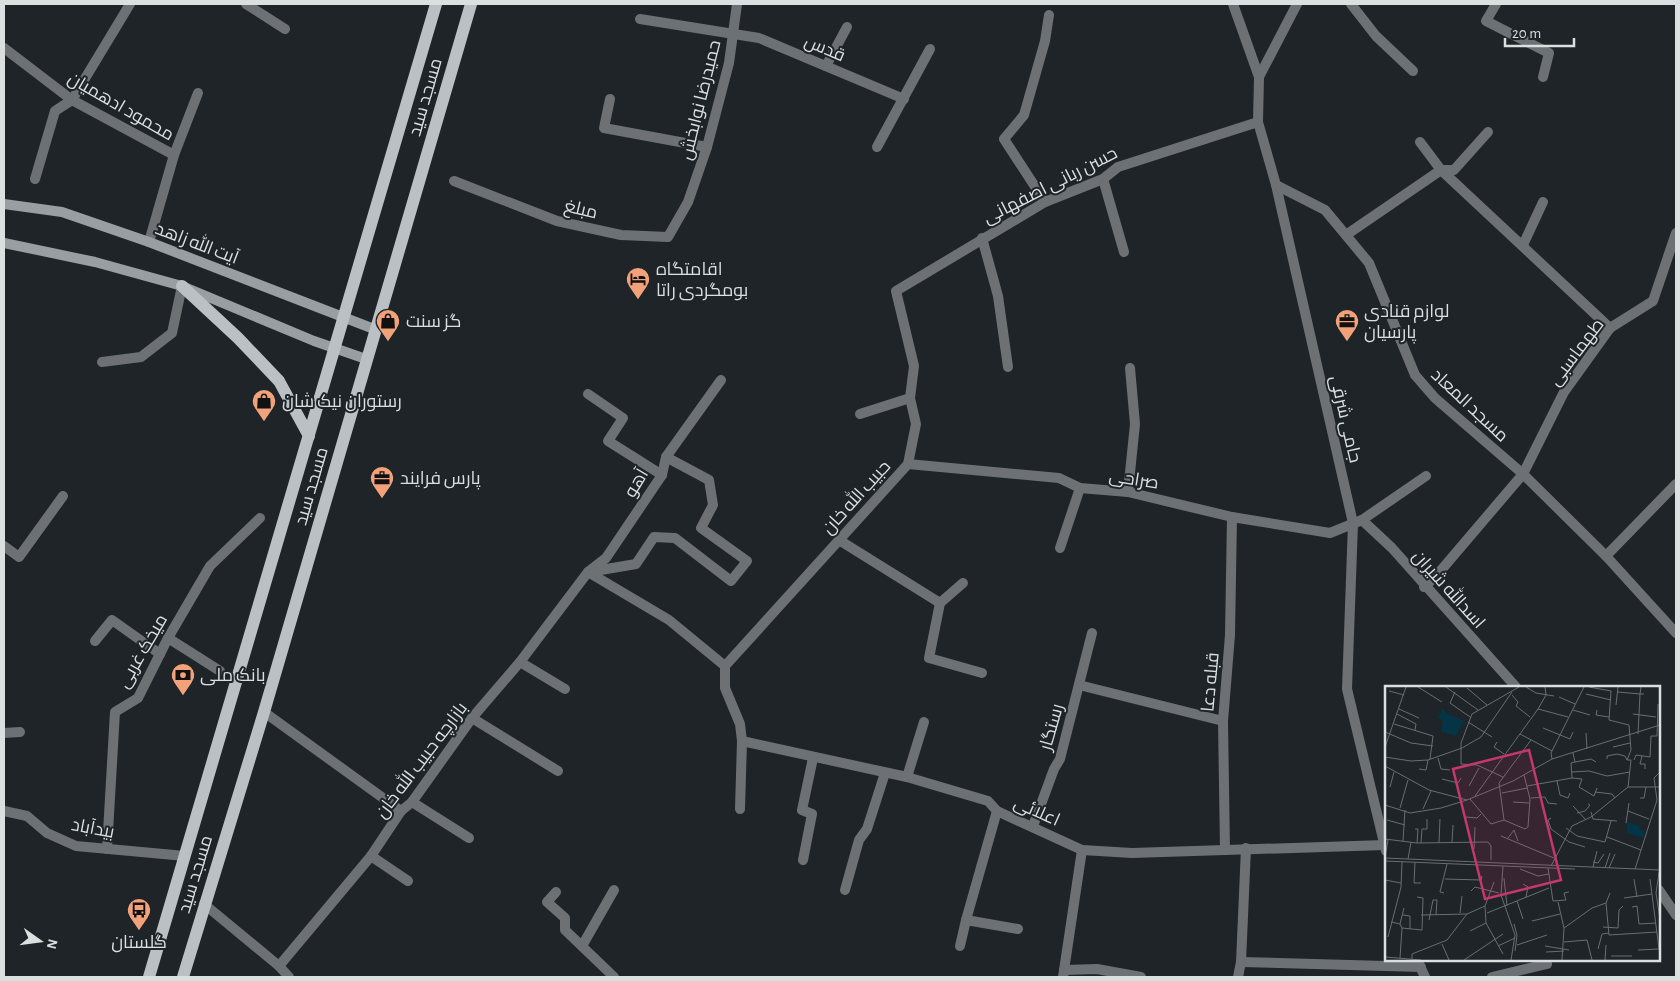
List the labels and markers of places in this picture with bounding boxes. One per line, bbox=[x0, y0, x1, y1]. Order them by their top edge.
place label: اقامتگاه بومگردی راتا bbox=[656, 261, 748, 301]
hotel icon: اقامتگاه بومگردی راتا bbox=[625, 266, 651, 300]
place label: لوازم قنادی پارسیان bbox=[1364, 303, 1450, 344]
shop icon: گز سنت bbox=[375, 308, 401, 342]
office icon: لوازم قنادی پارسیان bbox=[1334, 308, 1360, 342]
place label: گز سنت bbox=[406, 313, 461, 332]
shop icon: رستوران نیک شان bbox=[251, 388, 277, 422]
place label: رستوران نیک شان bbox=[282, 392, 402, 412]
office icon: پارس فرایند bbox=[369, 465, 395, 499]
place label: پارس فرایند bbox=[400, 470, 481, 490]
bank icon: بانک ملی bbox=[170, 662, 196, 696]
place label: بانک ملی bbox=[200, 667, 266, 686]
bus stop icon: گلستان bbox=[126, 897, 152, 931]
place label: گلستان bbox=[111, 934, 167, 953]

